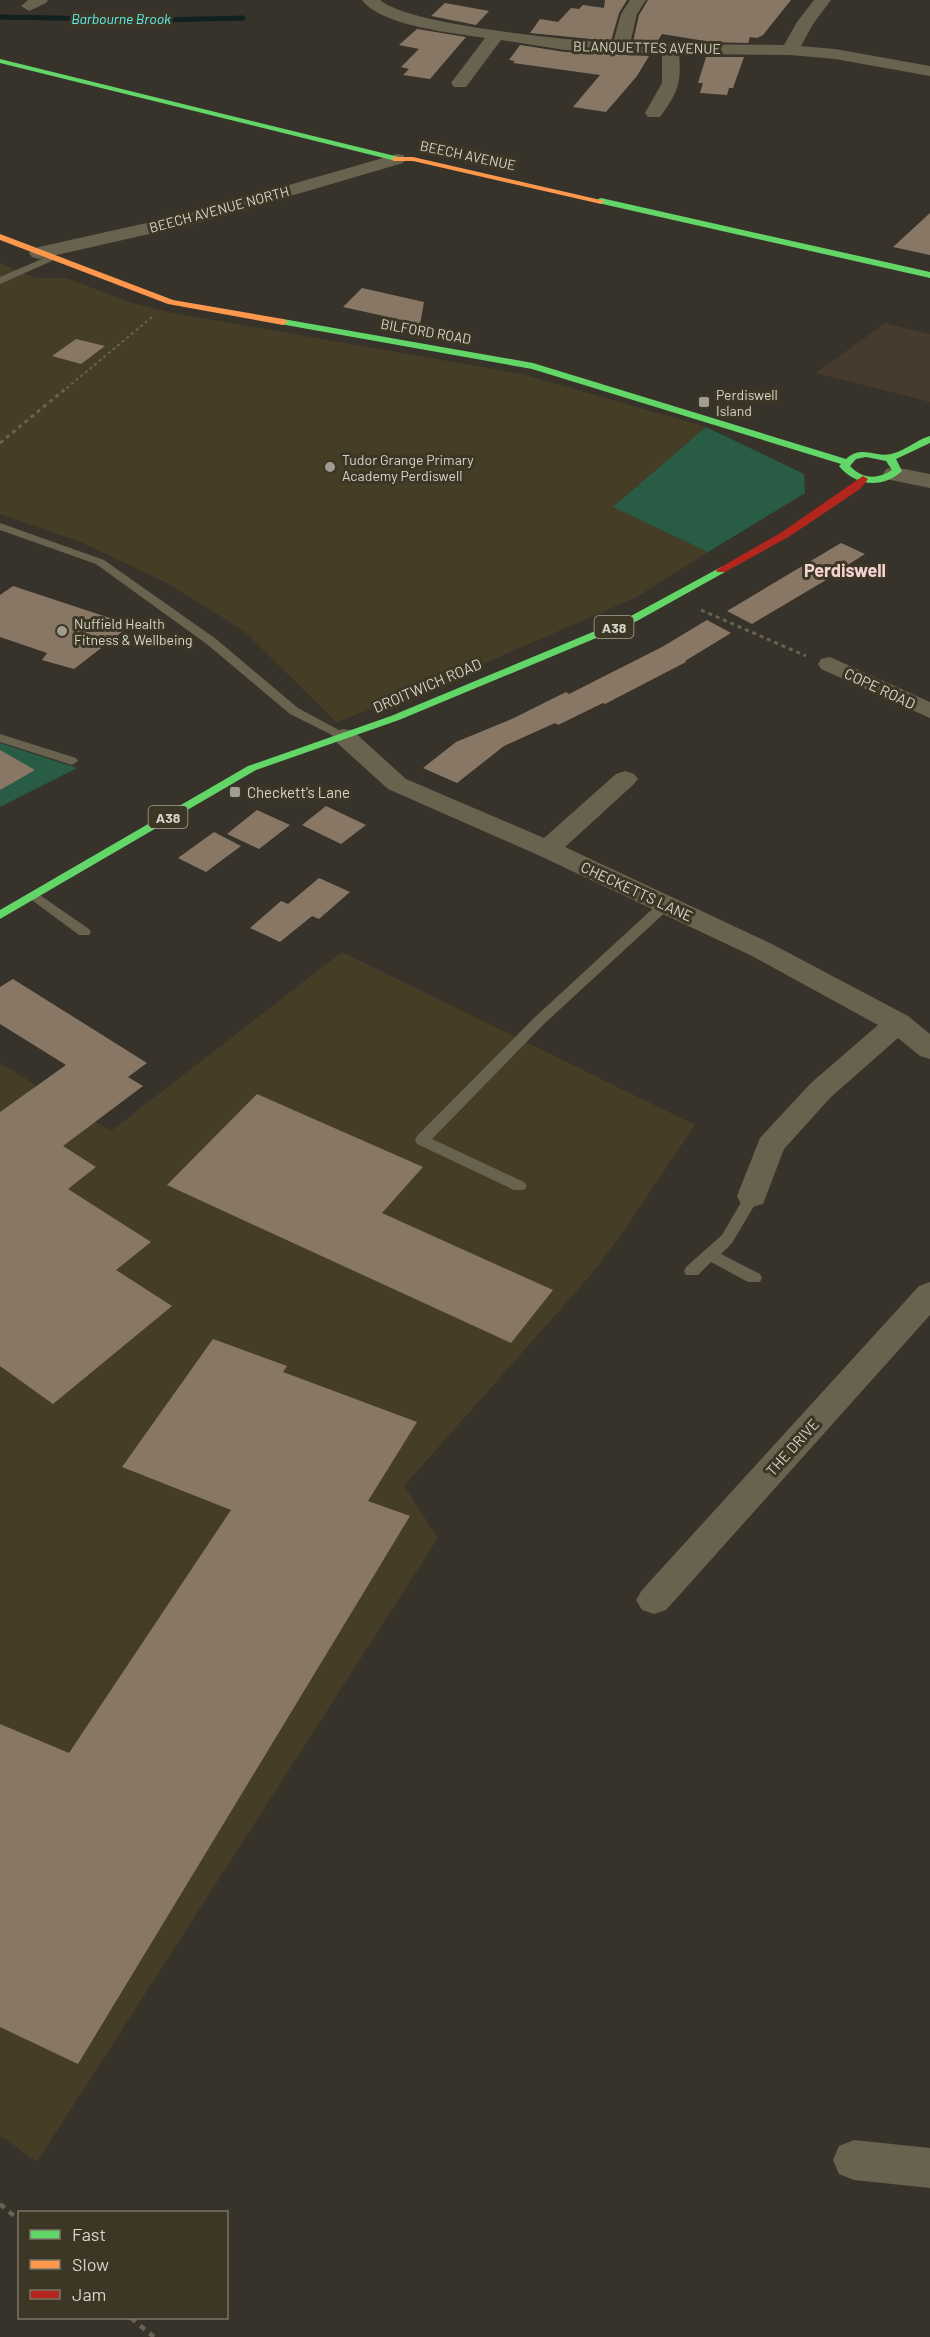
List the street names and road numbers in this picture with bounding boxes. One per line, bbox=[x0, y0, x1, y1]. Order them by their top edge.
street label: BLANQUETTES AVENUE bbox=[573, 37, 721, 57]
street label: BEECH AVENUE bbox=[419, 137, 517, 173]
street label: BEECH AVENUE NORTH bbox=[147, 182, 291, 236]
street label: BILFORD ROAD bbox=[380, 315, 472, 347]
road number: A38 bbox=[594, 616, 634, 638]
street label: DROITWICH ROAD bbox=[370, 654, 484, 716]
street label: COPE ROAD bbox=[842, 664, 918, 712]
road number: A38 bbox=[148, 806, 188, 828]
street label: CHECKETTS LANE bbox=[578, 857, 696, 925]
street label: THE DRIVE bbox=[762, 1415, 822, 1479]

